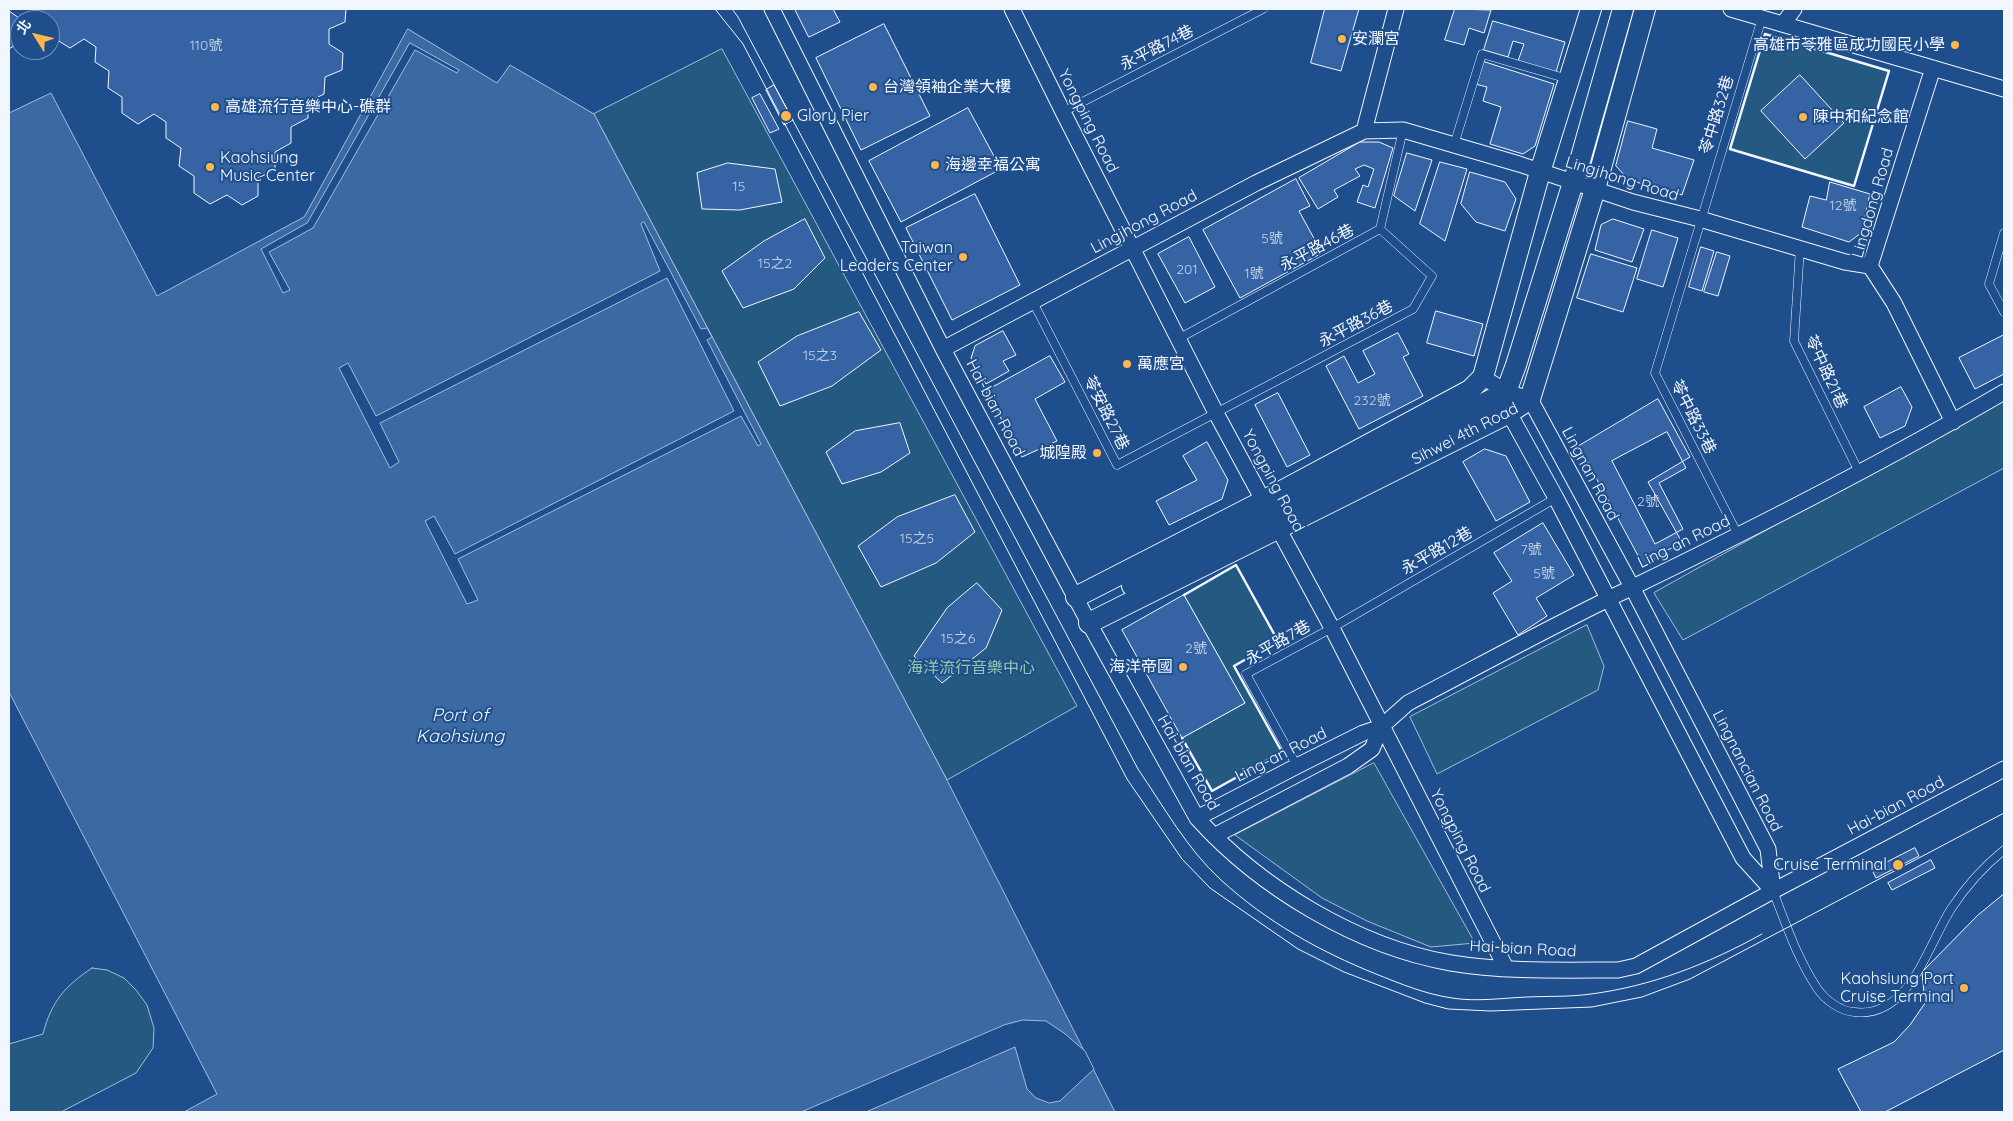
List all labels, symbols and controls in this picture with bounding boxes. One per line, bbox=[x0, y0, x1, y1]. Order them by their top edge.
north arrow bbox=[10, 10, 60, 60]
text: 北 bbox=[12, 16, 35, 38]
street label: 永平路74巷 bbox=[1117, 21, 1197, 75]
place label: 安瀾宮 bbox=[1352, 29, 1400, 49]
marker: 安瀾宮 bbox=[1336, 33, 1348, 45]
place label: 高雄市苓雅區成功國民小學 bbox=[1753, 35, 1945, 55]
house number: 110號 bbox=[190, 38, 222, 54]
marker: 高雄市苓雅區成功國民小學 bbox=[1949, 39, 1961, 51]
street label: Yongping Road bbox=[1054, 66, 1122, 176]
street label: 苓中路32巷 bbox=[1696, 73, 1738, 157]
place label: 台灣領袖企業大樓 bbox=[883, 77, 1011, 97]
marker: 台灣領袖企業大樓 bbox=[867, 81, 879, 93]
place label: 高雄流行音樂中心-礁群 bbox=[225, 97, 391, 117]
marker: 高雄流行音樂中心-礁群 bbox=[209, 101, 221, 113]
place label: Glory Pier bbox=[797, 106, 869, 126]
place label: 陳中和紀念館 bbox=[1813, 107, 1909, 127]
marker: Glory Pier bbox=[779, 109, 793, 123]
marker: 陳中和紀念館 bbox=[1797, 111, 1809, 123]
street label: Lingdong Road bbox=[1848, 146, 1898, 260]
place label: Kaohsiung Music Center bbox=[220, 148, 315, 186]
street label: Lingjhong Road bbox=[1563, 153, 1681, 205]
place label: 海邊幸福公寓 bbox=[945, 155, 1041, 175]
marker: 海邊幸福公寓 bbox=[929, 159, 941, 171]
marker: Kaohsiung Music Center bbox=[204, 161, 216, 173]
house number: 15 bbox=[733, 179, 745, 195]
street label: Lingjhong Road bbox=[1088, 186, 1200, 258]
house number: 12號 bbox=[1830, 198, 1856, 214]
street label: 永平路46巷 bbox=[1277, 221, 1357, 275]
house number: 5號 bbox=[1261, 231, 1283, 247]
place label: Taiwan Leaders Center bbox=[840, 238, 953, 276]
marker: Taiwan Leaders Center bbox=[957, 251, 969, 263]
house number: 15之2 bbox=[758, 256, 792, 272]
house number: 201 bbox=[1176, 262, 1198, 278]
house number: 1號 bbox=[1244, 266, 1264, 282]
street label: 永平路36巷 bbox=[1316, 297, 1396, 351]
street label: 苓中路21巷 bbox=[1801, 332, 1851, 412]
house number: 15之3 bbox=[803, 348, 837, 364]
place label: 萬應宮 bbox=[1137, 354, 1185, 374]
street label: Hai-bian Road bbox=[961, 356, 1029, 460]
marker: 萬應宮 bbox=[1121, 358, 1133, 370]
street label: 苓安路27巷 bbox=[1079, 373, 1133, 453]
street label: 苓中路33巷 bbox=[1666, 377, 1720, 457]
house number: 232號 bbox=[1354, 393, 1390, 409]
street label: Sihwei 4th Road bbox=[1408, 399, 1522, 469]
street label: Lingnan Road bbox=[1557, 424, 1623, 524]
street label: Yongping Road bbox=[1238, 426, 1308, 536]
place label: 城隍殿 bbox=[1039, 443, 1087, 463]
marker: 城隍殿 bbox=[1091, 447, 1103, 459]
house number: 2號 bbox=[1637, 494, 1659, 510]
street label: Ling-an Road bbox=[1635, 511, 1733, 573]
street label: 永平路12巷 bbox=[1398, 523, 1476, 579]
house number: 15之5 bbox=[900, 531, 934, 547]
house number: 7號 bbox=[1520, 542, 1542, 558]
house number: 5號 bbox=[1533, 566, 1555, 582]
street label: 永平路7巷 bbox=[1242, 617, 1314, 669]
house number: 15之6 bbox=[941, 631, 975, 647]
house number: 2號 bbox=[1185, 641, 1207, 657]
place label: 海洋帝國 bbox=[1109, 657, 1173, 677]
park label: 海洋流行音樂中心 bbox=[907, 658, 1035, 678]
marker: 海洋帝國 bbox=[1177, 661, 1189, 673]
water label: Port of Kaohsiung bbox=[416, 705, 504, 748]
street label: Lingnancian Road bbox=[1708, 707, 1786, 835]
street label: Hai-bian Road bbox=[1153, 712, 1223, 814]
street label: Ling-an Road bbox=[1232, 724, 1330, 786]
street label: Hai-bian Road bbox=[1844, 772, 1948, 840]
street label: Yongping Road bbox=[1426, 786, 1494, 896]
place label: Cruise Terminal bbox=[1773, 855, 1887, 875]
marker: Cruise Terminal bbox=[1891, 858, 1905, 872]
street label: Hai-bian Road bbox=[1469, 937, 1577, 961]
place label: Kaohsiung Port Cruise Terminal bbox=[1840, 969, 1954, 1007]
marker: Kaohsiung Port Cruise Terminal bbox=[1958, 982, 1970, 994]

